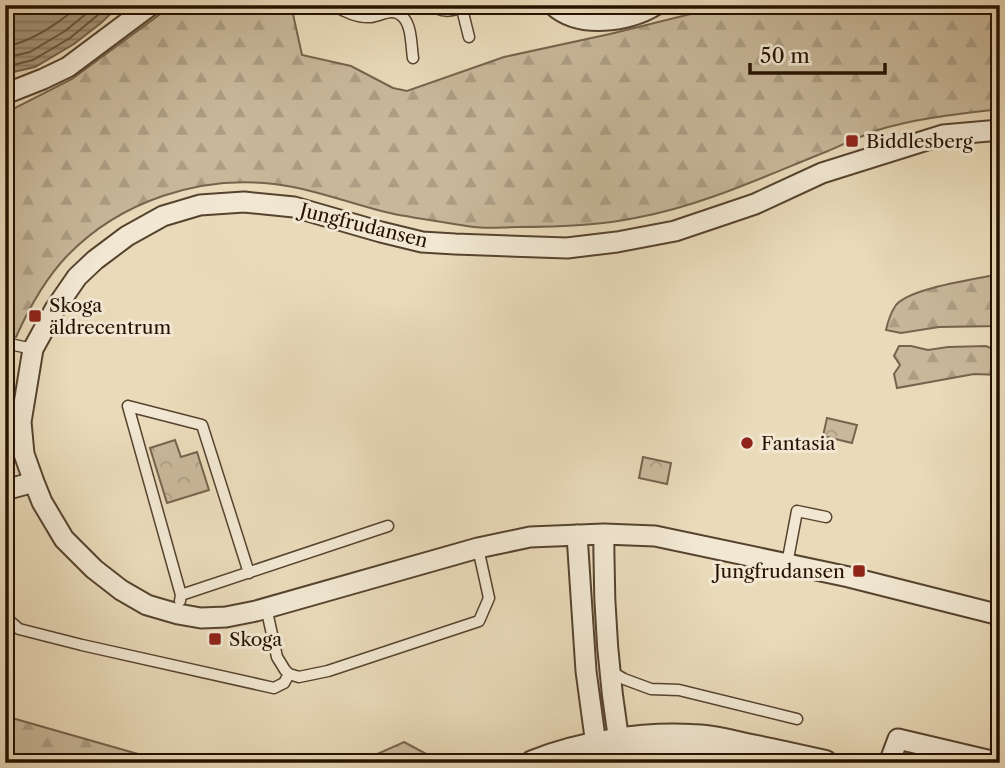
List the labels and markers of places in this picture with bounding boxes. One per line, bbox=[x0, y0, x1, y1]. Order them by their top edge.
place label: Biddlesberg bbox=[866, 130, 974, 153]
marker: Biddlesberg bbox=[844, 133, 860, 149]
place label: Skoga äldrecentrum bbox=[49, 294, 172, 339]
marker: Skoga äldrecentrum bbox=[27, 308, 43, 324]
place label: Fantasia bbox=[761, 432, 835, 455]
marker: Fantasia bbox=[739, 435, 755, 451]
place label: Jungfrudansen bbox=[711, 560, 845, 583]
marker: Jungfrudansen bbox=[851, 563, 867, 579]
place label: Skoga bbox=[229, 628, 282, 651]
marker: Skoga bbox=[207, 631, 223, 647]

